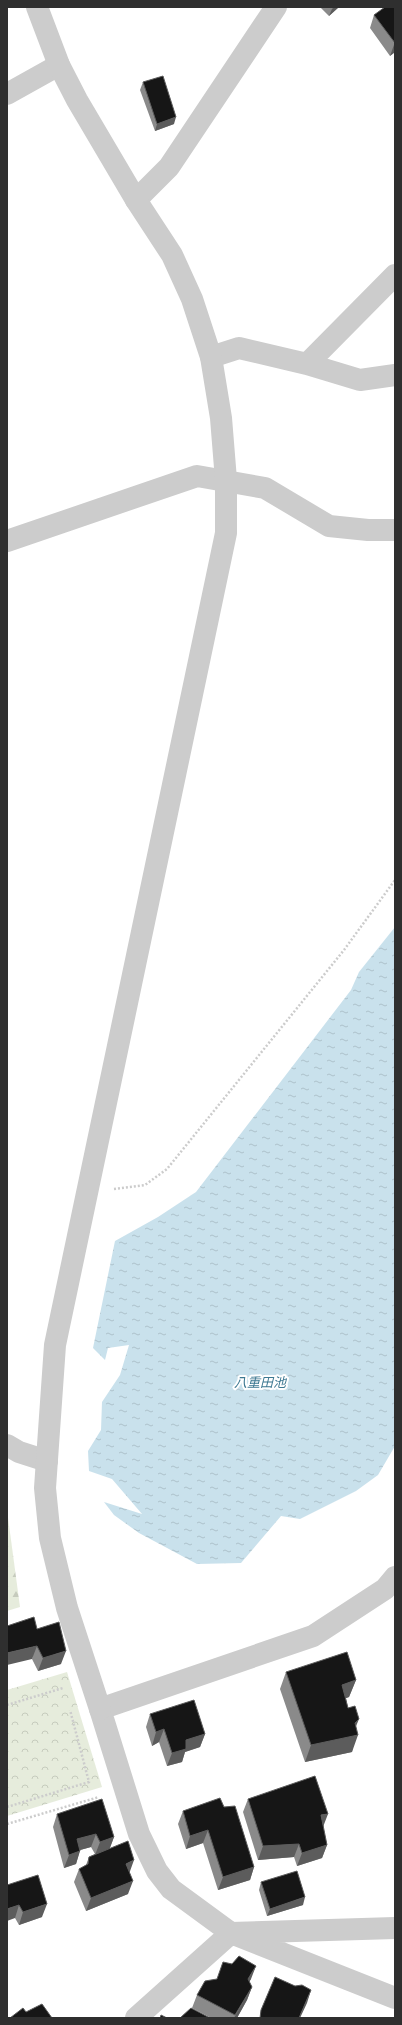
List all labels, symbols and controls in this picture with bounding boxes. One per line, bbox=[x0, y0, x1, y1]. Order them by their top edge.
water label: 八重田池 bbox=[234, 1375, 288, 1390]

